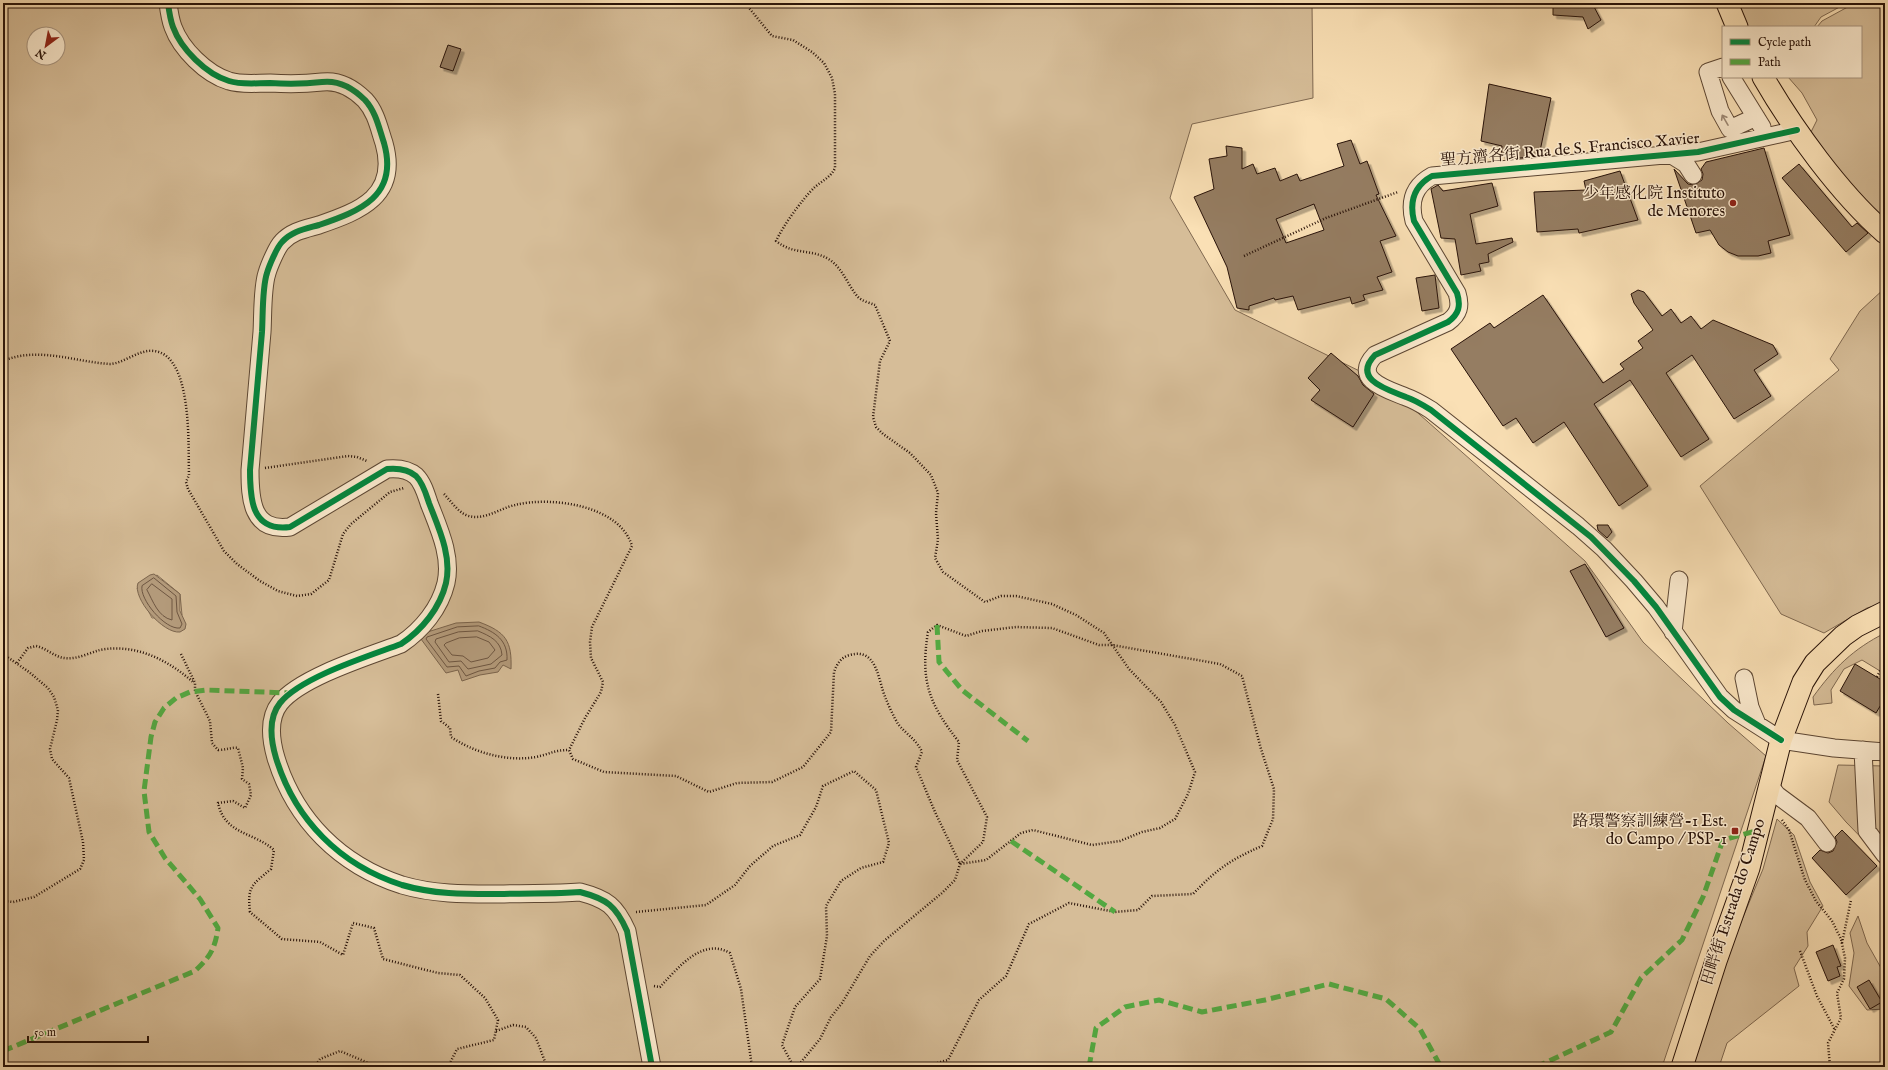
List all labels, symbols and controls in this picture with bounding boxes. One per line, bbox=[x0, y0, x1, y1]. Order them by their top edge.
north arrow bbox=[26, 26, 66, 66]
legend bbox=[1722, 26, 1862, 78]
text: Cycle path bbox=[1758, 35, 1812, 51]
text: N bbox=[33, 45, 50, 63]
text: Path bbox=[1758, 55, 1781, 70]
one-way arrow bbox=[1720, 114, 1728, 126]
street label: 聖方濟各街 Rua de S. Francisco Xavier bbox=[1440, 129, 1701, 171]
place label: 少年感化院 Instituto de Menores bbox=[1583, 184, 1725, 222]
marker: 少年感化院 Instituto de Menores bbox=[1728, 198, 1738, 208]
place label: 路環警察訓練營-1 Est. do Campo / PSP-1 bbox=[1572, 812, 1727, 850]
street label: 田畔街 Estrada do Campo bbox=[1698, 816, 1771, 988]
marker: 路環警察訓練營-1 Est. do Campo / PSP-1 bbox=[1730, 826, 1740, 836]
scale bar bbox=[28, 1018, 148, 1044]
text: 50 m bbox=[34, 1025, 56, 1040]

